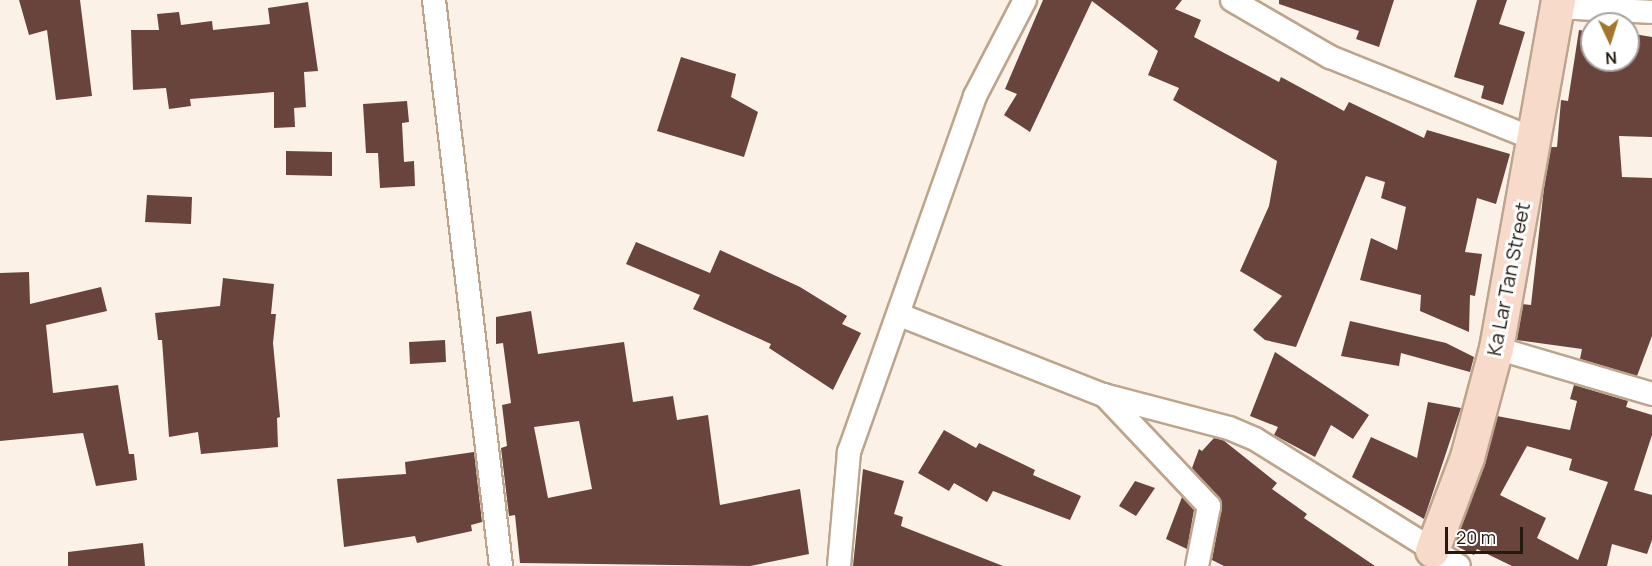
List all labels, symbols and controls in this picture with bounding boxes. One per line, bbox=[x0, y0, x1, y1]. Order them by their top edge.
north arrow bbox=[1580, 12, 1640, 72]
text: N bbox=[1605, 47, 1618, 69]
street label: Ka Lar Tan Street bbox=[1481, 200, 1535, 358]
scale bar bbox=[1448, 515, 1526, 553]
text: 20 m bbox=[1456, 525, 1496, 549]

